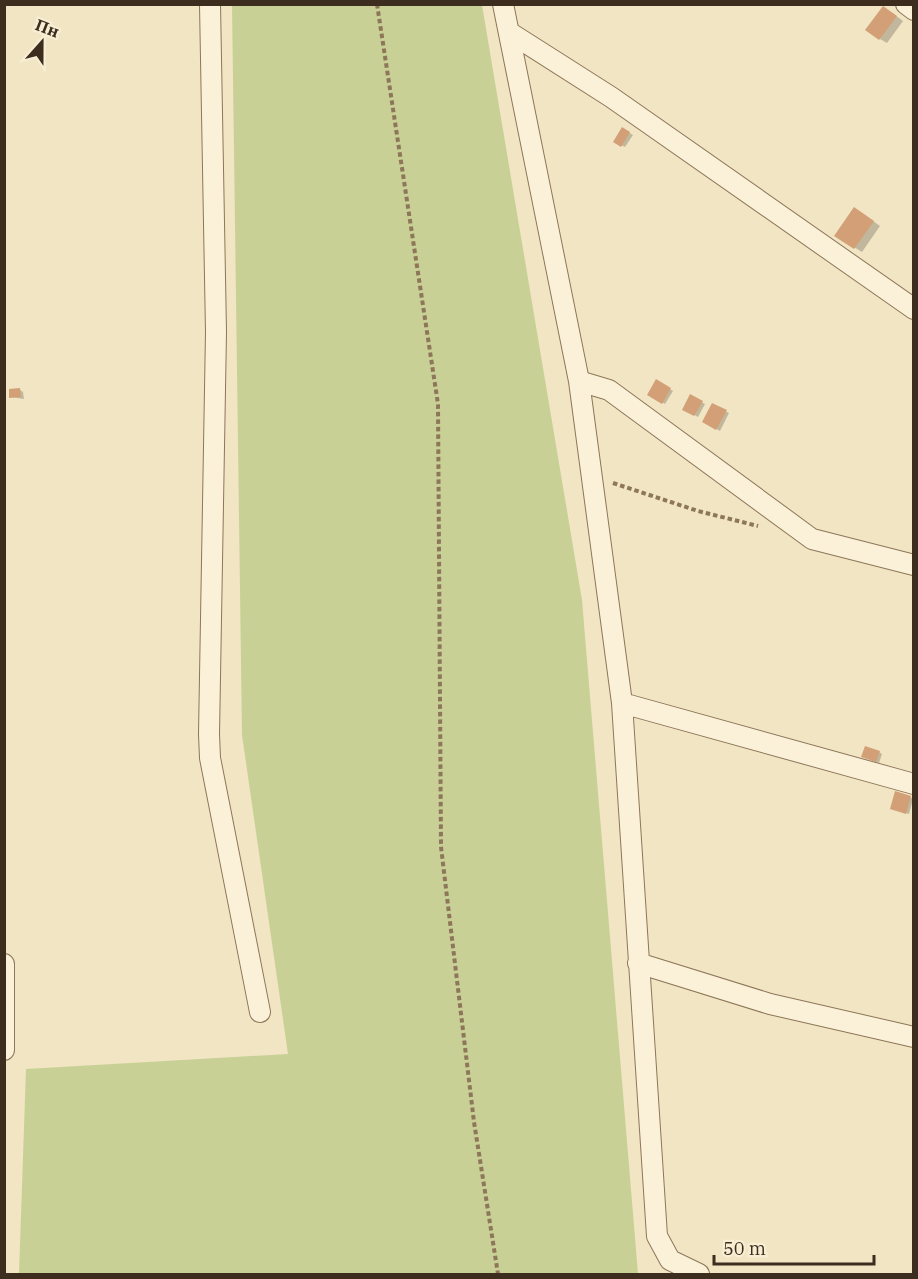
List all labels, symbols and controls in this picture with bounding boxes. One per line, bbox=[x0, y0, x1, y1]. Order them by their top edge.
north arrow bbox=[12, 12, 72, 72]
text: Пн bbox=[33, 14, 62, 42]
scale bar bbox=[714, 1228, 874, 1266]
text: 50 m bbox=[723, 1237, 766, 1260]

